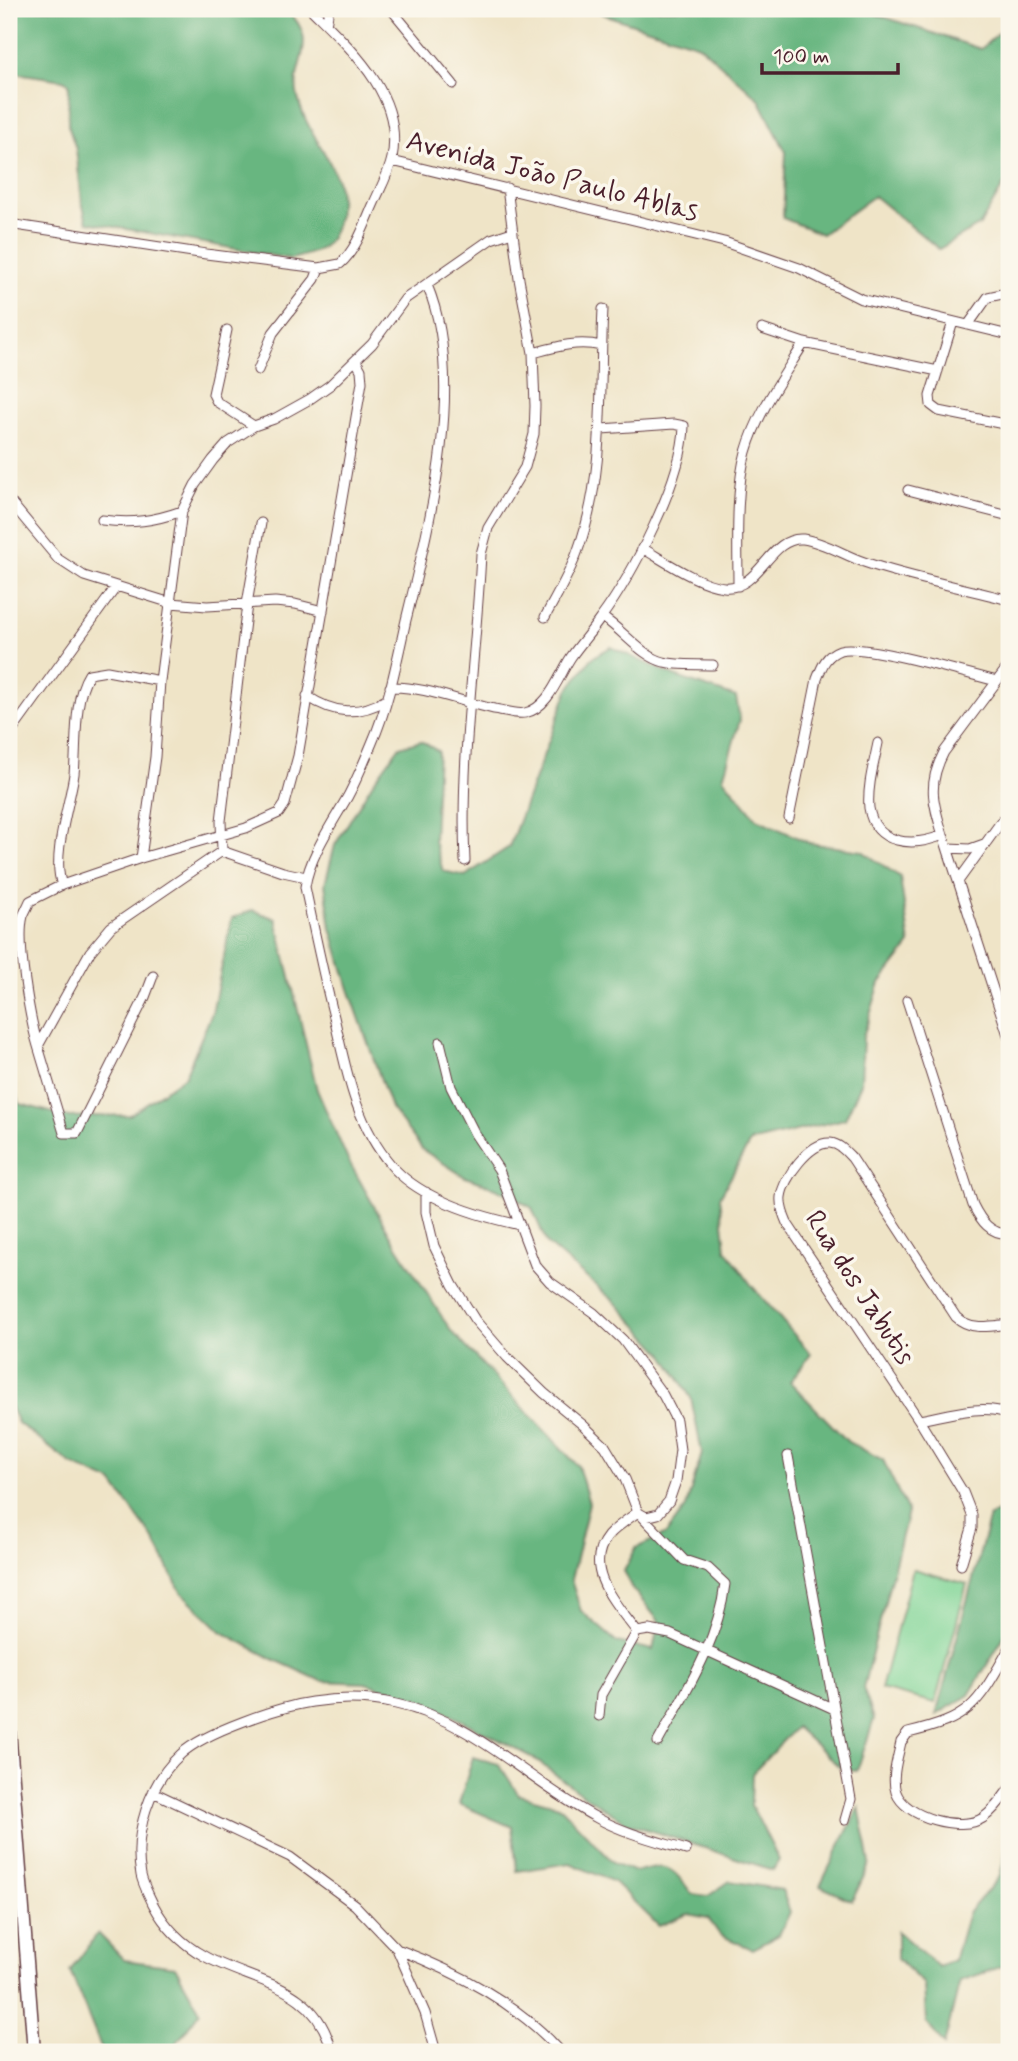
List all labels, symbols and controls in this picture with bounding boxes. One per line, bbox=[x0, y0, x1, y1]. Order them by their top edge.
scale bar bbox=[762, 32, 899, 76]
text: 100 m bbox=[773, 43, 829, 71]
street label: Avenida João Paulo Ablas bbox=[402, 123, 702, 231]
street label: Rua dos Jabutis bbox=[795, 1204, 923, 1372]

